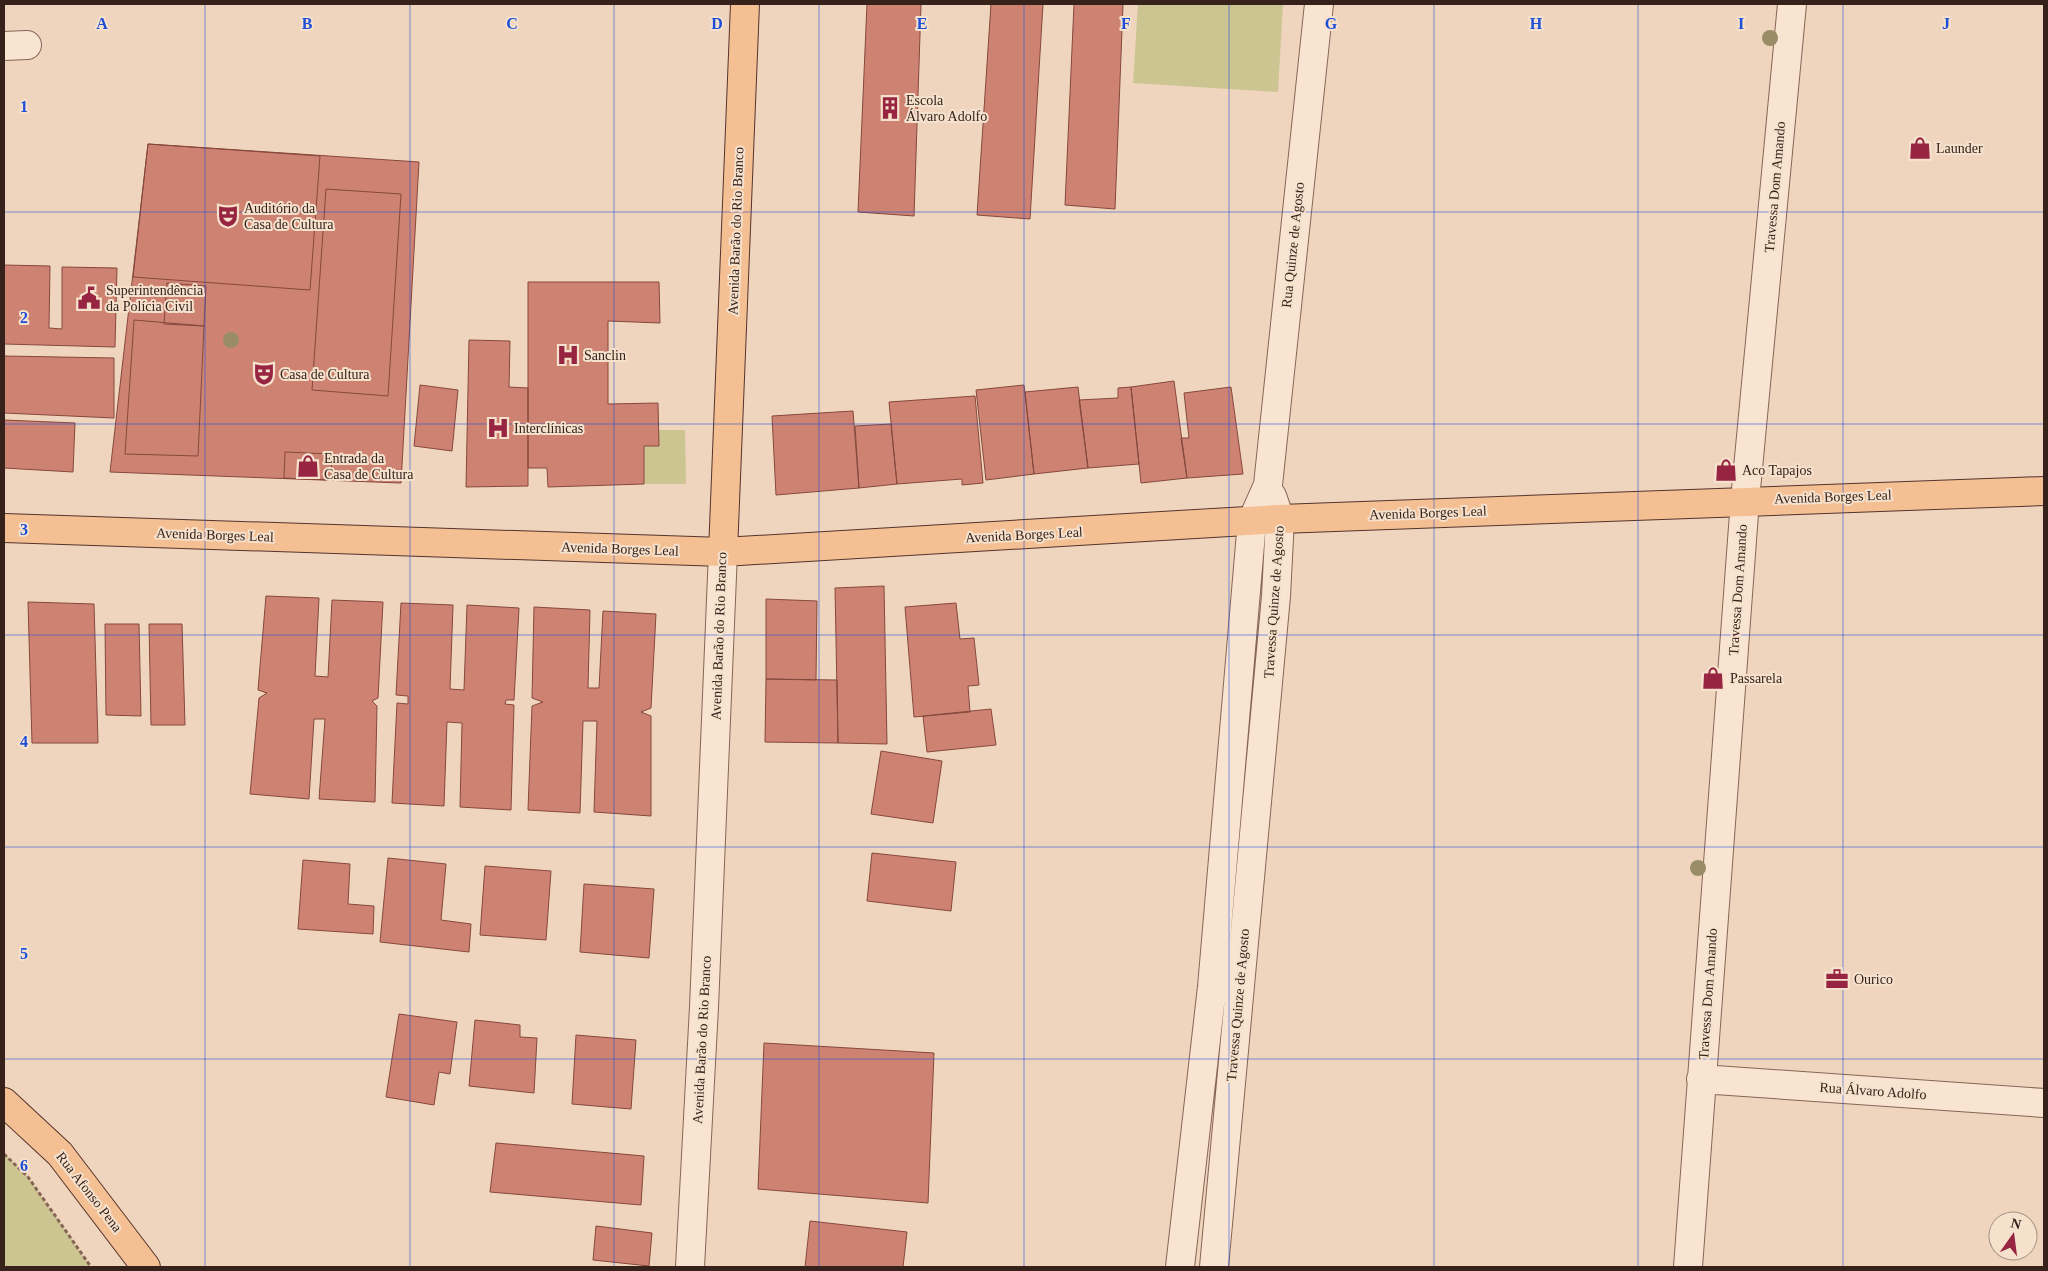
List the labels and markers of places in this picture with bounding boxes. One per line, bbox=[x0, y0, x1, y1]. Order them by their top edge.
place label: Escola Álvaro Adolfo bbox=[906, 93, 987, 124]
building icon: Escola Álvaro Adolfo bbox=[877, 95, 903, 121]
shop icon: Launder bbox=[1907, 135, 1933, 161]
place label: Launder bbox=[1936, 141, 1983, 156]
place label: Auditório da Casa de Cultura bbox=[244, 201, 334, 232]
theatre icon: Auditório da Casa de Cultura bbox=[215, 203, 241, 229]
place label: Superintendência da Polícia Civil bbox=[106, 283, 204, 314]
public building icon: Superintendência da Polícia Civil bbox=[76, 285, 102, 311]
hospital icon: Sanclin bbox=[555, 342, 581, 368]
place label: Sanclin bbox=[584, 348, 626, 363]
theatre icon: Casa de Cultura bbox=[251, 361, 277, 387]
place label: Casa de Cultura bbox=[280, 367, 370, 382]
hospital icon: Interclínicas bbox=[485, 415, 511, 441]
place label: Interclínicas bbox=[514, 421, 583, 436]
place label: Entrada da Casa de Cultura bbox=[324, 451, 414, 482]
shop icon: Entrada da Casa de Cultura bbox=[295, 453, 321, 479]
shop icon: Aco Tapajos bbox=[1713, 457, 1739, 483]
place label: Aco Tapajos bbox=[1742, 463, 1812, 478]
shop icon: Passarela bbox=[1700, 665, 1726, 691]
place label: Passarela bbox=[1730, 671, 1783, 686]
office icon: Ourico bbox=[1824, 966, 1850, 992]
place label: Ourico bbox=[1854, 972, 1893, 987]

